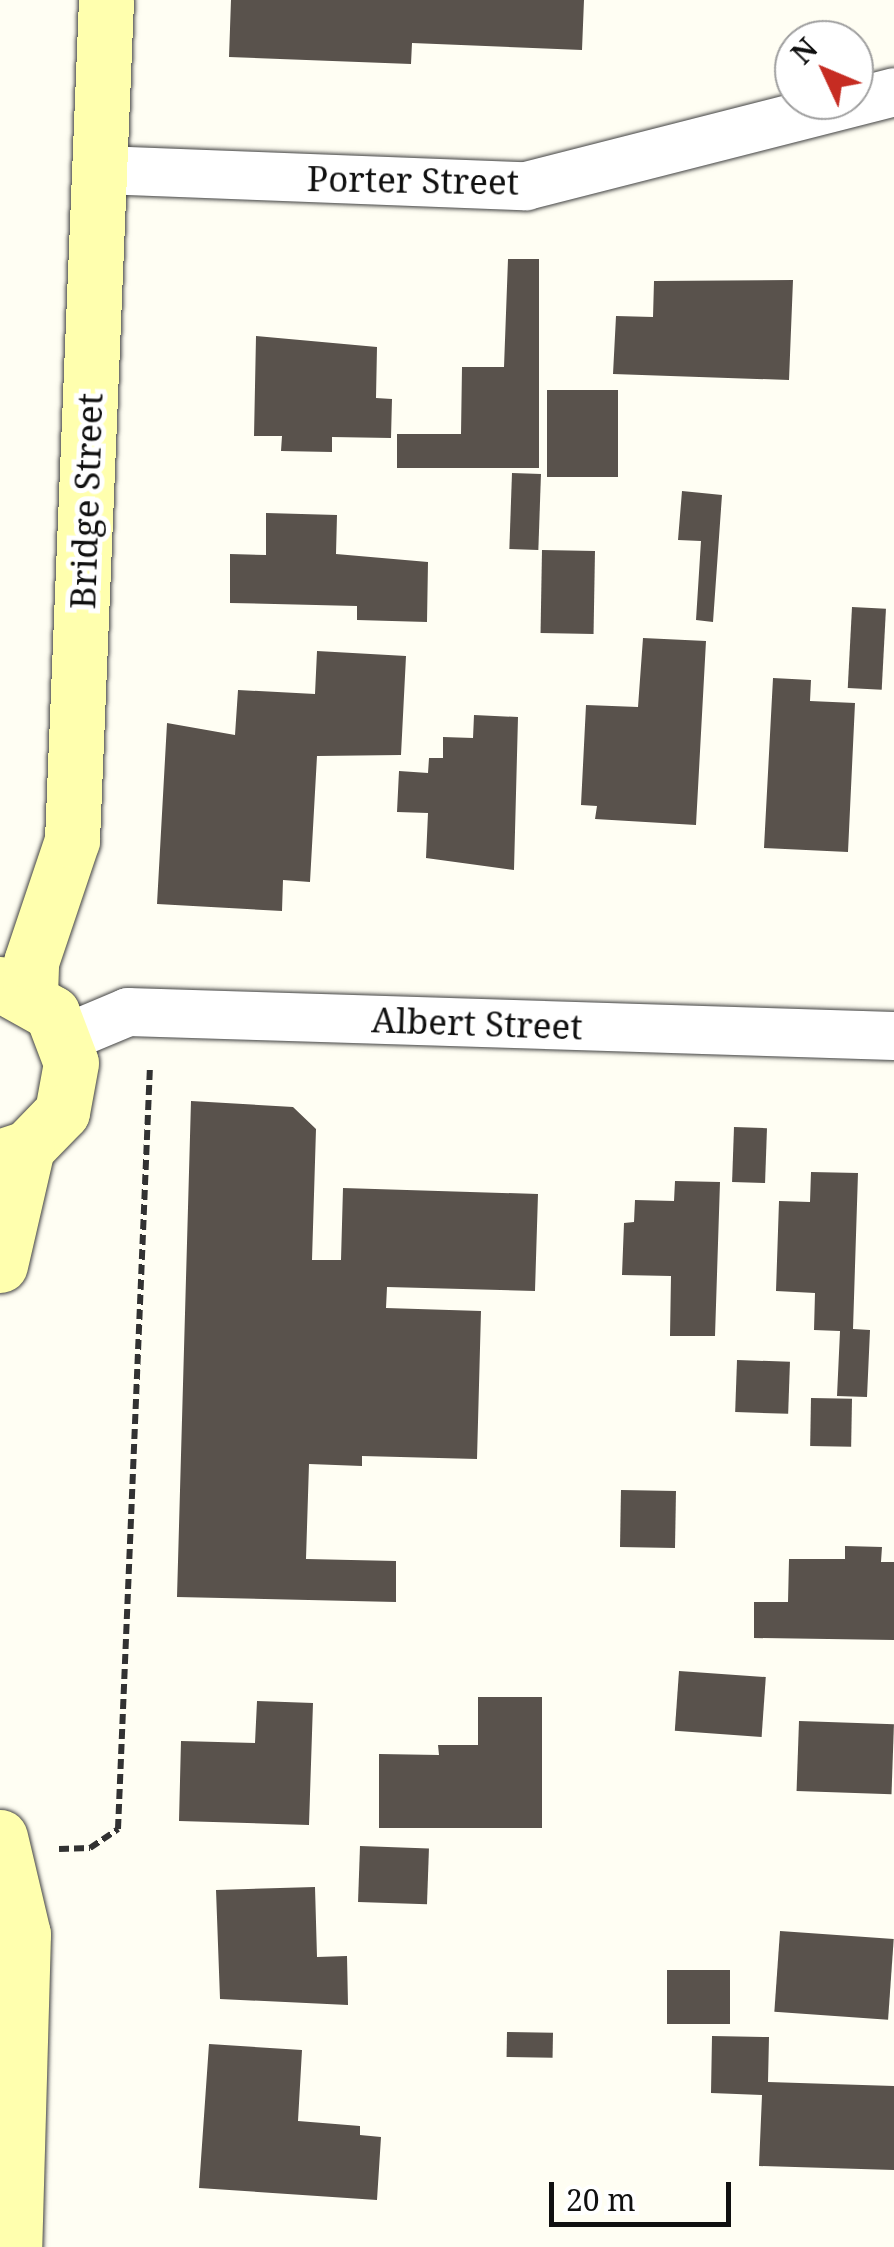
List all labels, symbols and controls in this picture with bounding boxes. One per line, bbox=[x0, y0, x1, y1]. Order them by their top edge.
north arrow bbox=[774, 20, 874, 120]
text: N bbox=[783, 29, 825, 72]
street label: Porter Street bbox=[307, 157, 519, 203]
street label: Bridge Street bbox=[61, 392, 111, 610]
street label: Albert Street bbox=[371, 998, 583, 1048]
scale bar bbox=[554, 2162, 736, 2224]
text: 20 m bbox=[566, 2179, 636, 2220]

